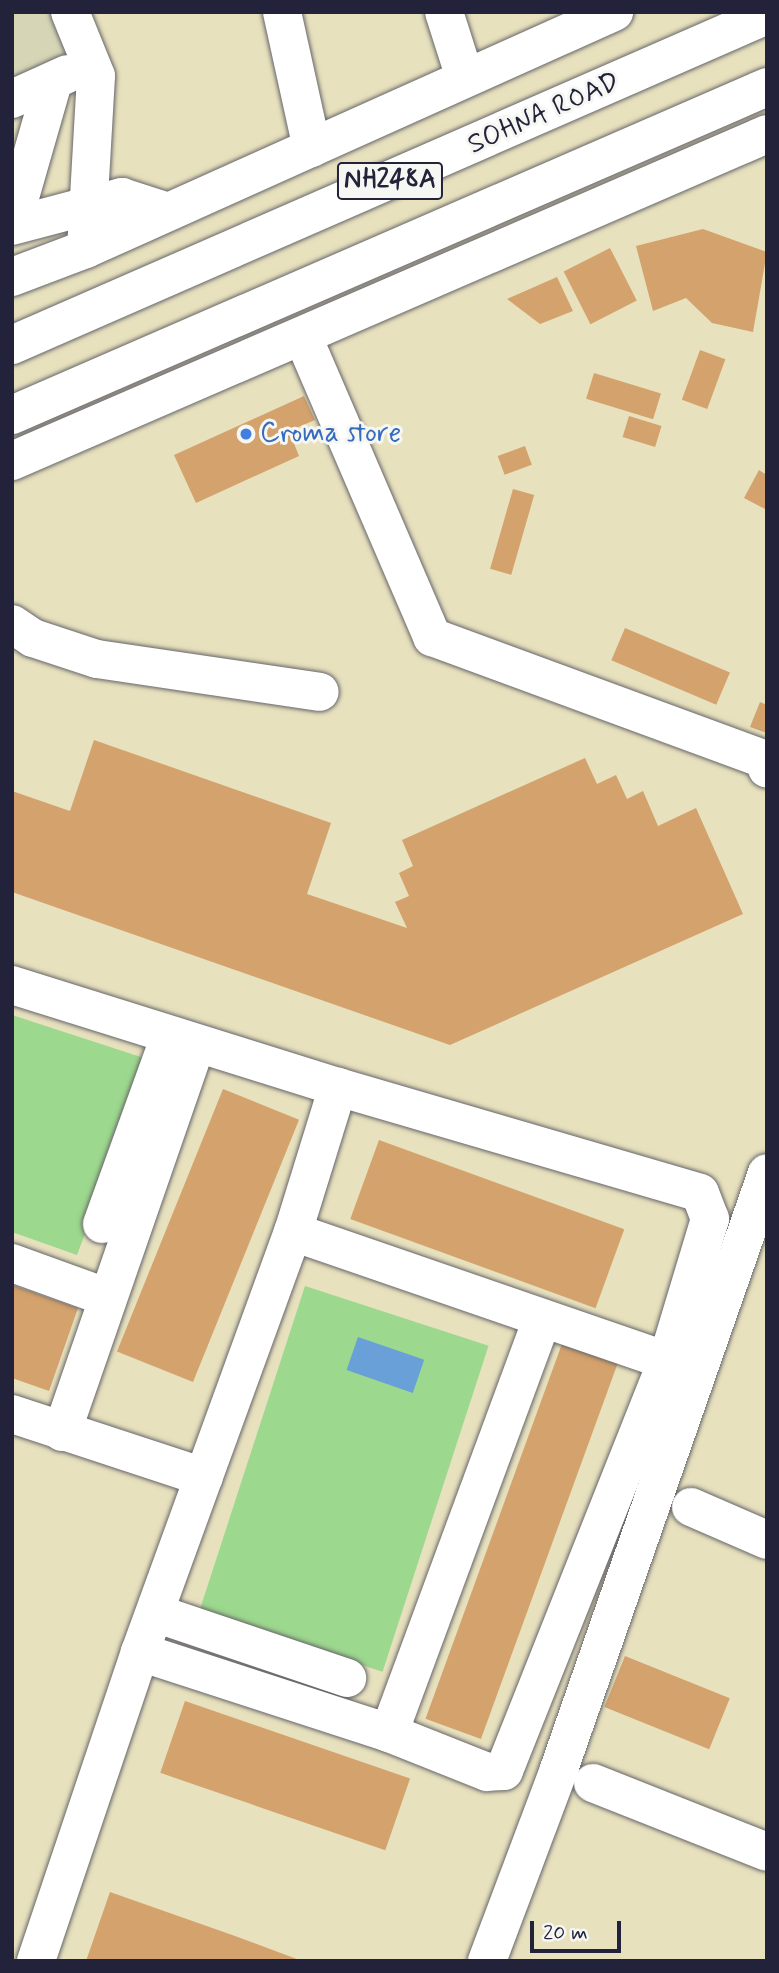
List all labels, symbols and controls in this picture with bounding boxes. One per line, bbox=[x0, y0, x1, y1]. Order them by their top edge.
street label: SOHNA ROAD bbox=[462, 65, 626, 163]
road number: NH248A bbox=[336, 158, 444, 204]
place label: Croma store bbox=[260, 417, 401, 451]
marker: Croma store bbox=[238, 426, 254, 442]
scale bar bbox=[534, 1906, 625, 1950]
text: 20 m bbox=[543, 1919, 588, 1947]

